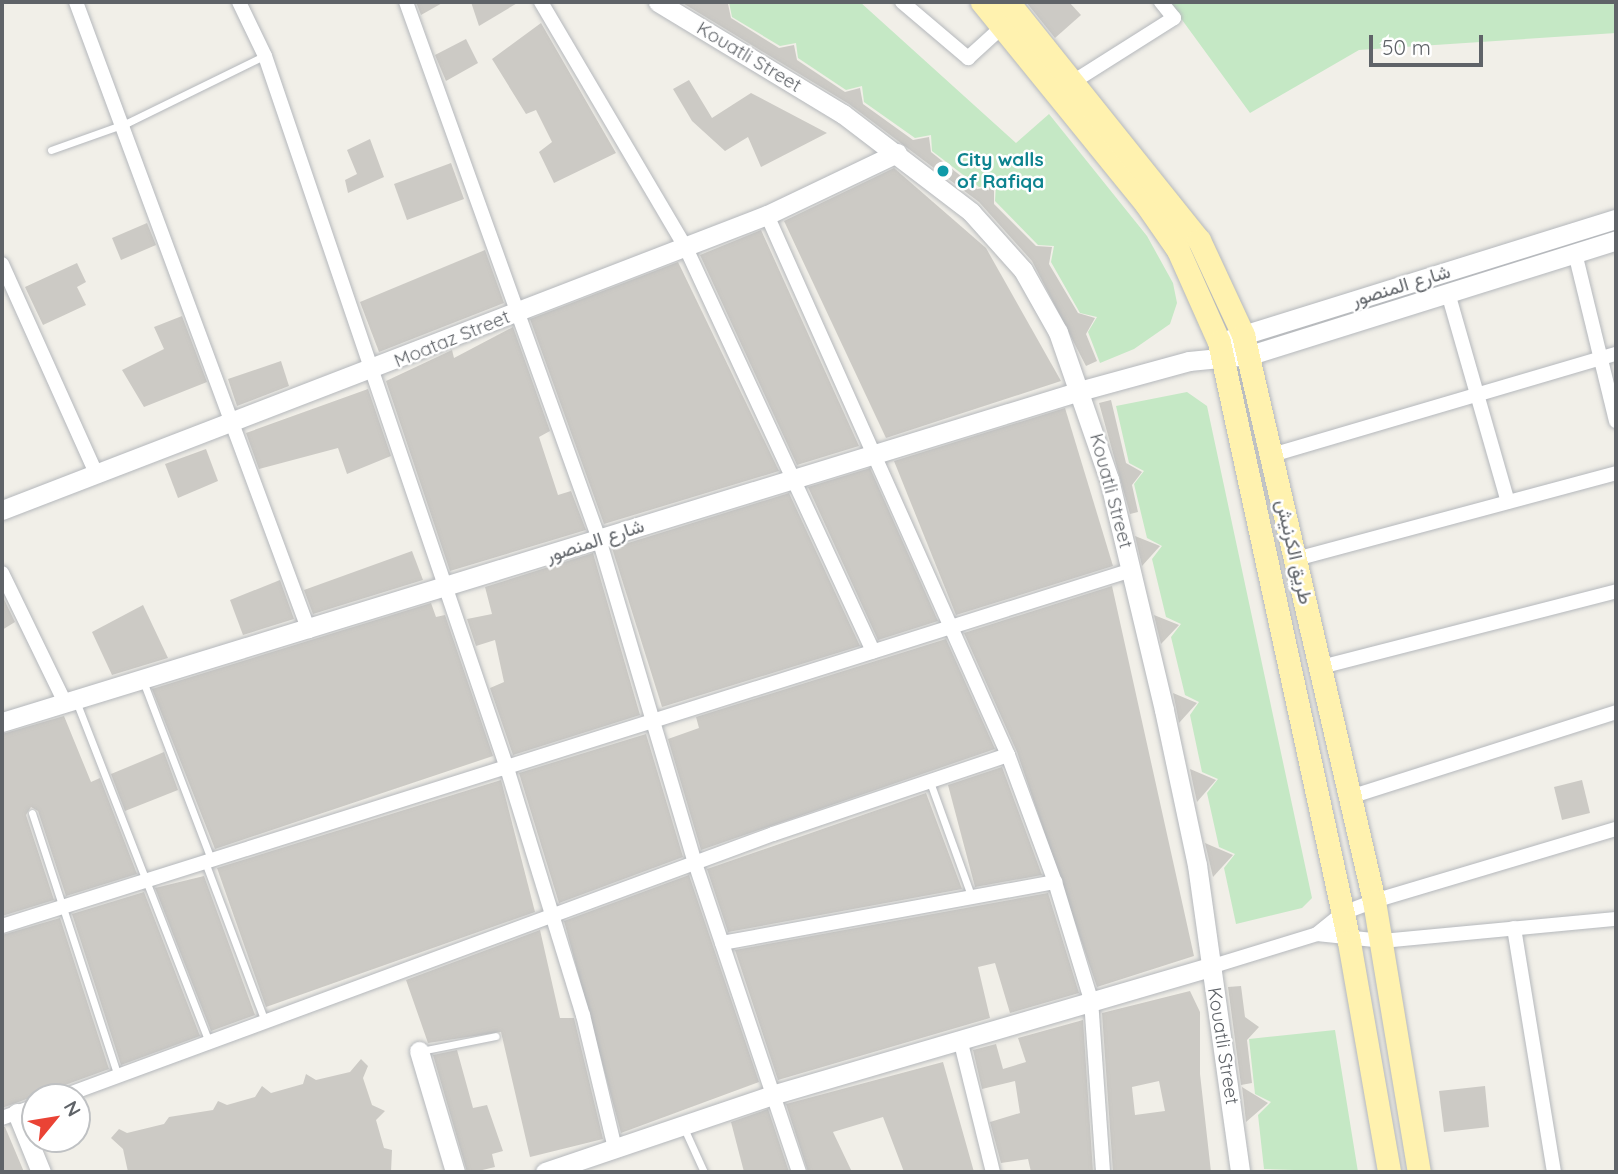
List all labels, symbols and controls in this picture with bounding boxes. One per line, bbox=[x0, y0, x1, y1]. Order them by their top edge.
street label: Kouatli Street bbox=[692, 17, 806, 97]
scale bar bbox=[1373, 21, 1487, 65]
text: 50 m bbox=[1382, 34, 1431, 60]
place label: City walls of Rafiqa bbox=[957, 149, 1044, 193]
marker: City walls of Rafiqa bbox=[935, 163, 951, 179]
street label: شارع المنصور bbox=[1349, 260, 1453, 312]
street label: Moataz Street bbox=[391, 305, 513, 373]
street label: Kouatli Street bbox=[1085, 431, 1137, 551]
street label: طريق الكرنيش bbox=[1271, 497, 1317, 607]
street label: شارع المنصور bbox=[543, 514, 647, 568]
street label: Kouatli Street bbox=[1202, 986, 1244, 1106]
north arrow bbox=[21, 1083, 91, 1153]
text: N bbox=[59, 1096, 86, 1121]

